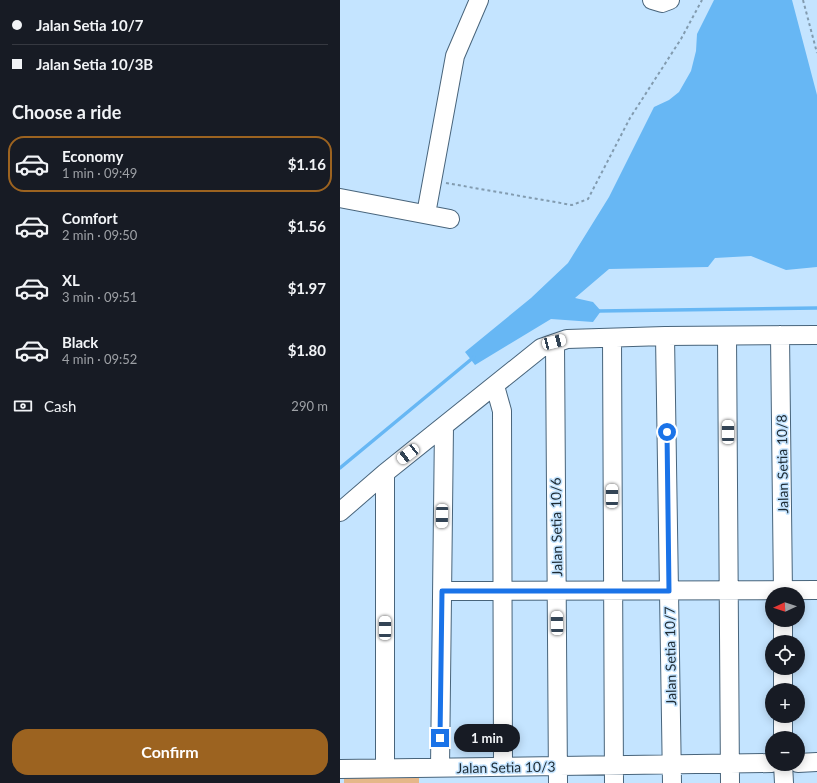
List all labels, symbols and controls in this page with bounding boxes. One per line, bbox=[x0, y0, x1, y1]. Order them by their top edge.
text: Jalan Setia 10/7 bbox=[36, 16, 143, 34]
text: Jalan Setia 10/3B bbox=[36, 55, 153, 73]
text: Choose a ride bbox=[12, 101, 121, 123]
icon: car bbox=[14, 146, 50, 182]
text: Economy bbox=[62, 147, 123, 165]
text: $1.16 bbox=[288, 155, 326, 173]
text: 1 min · 09:49 bbox=[62, 165, 137, 181]
icon: car bbox=[14, 208, 50, 244]
text: Comfort bbox=[62, 209, 118, 227]
text: $1.56 bbox=[288, 217, 326, 235]
text: 2 min · 09:50 bbox=[62, 227, 137, 243]
icon: car bbox=[14, 270, 50, 306]
text: XL bbox=[62, 271, 80, 289]
text: $1.97 bbox=[288, 279, 326, 297]
text: 3 min · 09:51 bbox=[62, 289, 137, 305]
icon: car bbox=[14, 332, 50, 368]
text: Black bbox=[62, 333, 98, 351]
car bbox=[541, 333, 567, 351]
text: $1.80 bbox=[288, 341, 326, 359]
text: 4 min · 09:52 bbox=[62, 351, 137, 367]
icon: cash bbox=[12, 395, 34, 417]
text: Cash bbox=[44, 397, 76, 415]
text: 290 m bbox=[291, 398, 328, 414]
street label: Jalan Setia 10/8 bbox=[773, 414, 791, 514]
car bbox=[722, 420, 734, 444]
route start bbox=[658, 423, 676, 441]
car bbox=[395, 442, 421, 466]
street label: Jalan Setia 10/6 bbox=[547, 477, 565, 577]
car bbox=[606, 484, 618, 508]
car bbox=[436, 504, 448, 528]
north arrow bbox=[765, 587, 805, 627]
map controls bbox=[765, 587, 805, 771]
street label: Jalan Setia 10/7 bbox=[661, 606, 679, 706]
car bbox=[551, 611, 563, 635]
car bbox=[379, 616, 391, 640]
button: locate bbox=[765, 635, 805, 675]
button: + bbox=[765, 683, 805, 723]
callout: 1 min bbox=[454, 724, 520, 752]
button: Confirm bbox=[12, 729, 328, 775]
route end bbox=[431, 729, 449, 747]
text: 1 min bbox=[471, 730, 503, 746]
button: − bbox=[765, 731, 805, 771]
street label: Jalan Setia 10/3 bbox=[456, 758, 556, 776]

